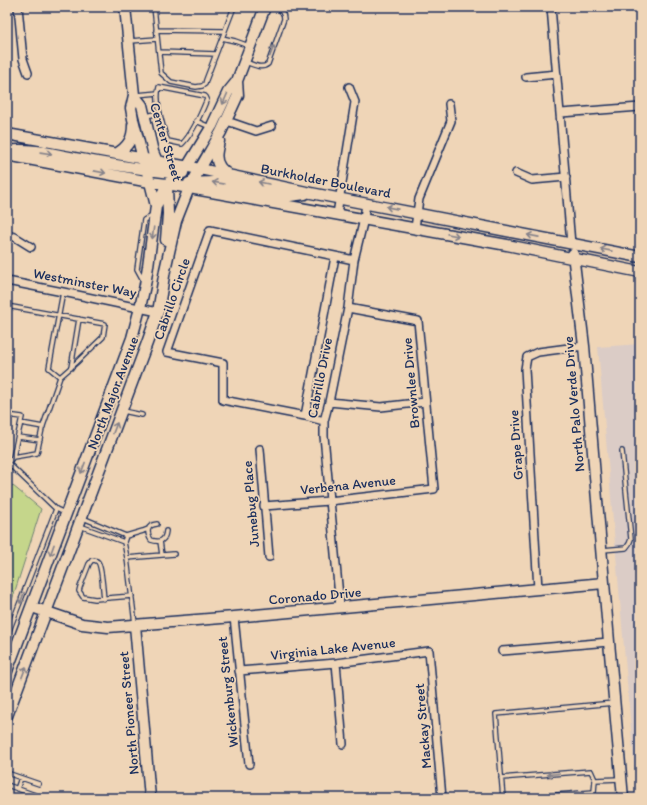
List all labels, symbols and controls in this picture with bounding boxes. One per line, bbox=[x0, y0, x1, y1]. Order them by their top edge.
one-way arrow bbox=[269, 45, 277, 57]
one-way arrow bbox=[221, 92, 228, 104]
street label: Center Street bbox=[146, 101, 186, 183]
one-way arrow bbox=[39, 149, 52, 157]
street label: Burkholder Boulevard bbox=[259, 160, 393, 202]
one-way arrow bbox=[94, 169, 107, 177]
one-way arrow bbox=[212, 179, 225, 187]
one-way arrow bbox=[258, 179, 271, 187]
one-way arrow bbox=[386, 204, 399, 212]
one-way arrow bbox=[149, 226, 156, 239]
one-way arrow bbox=[446, 231, 459, 239]
one-way arrow bbox=[527, 232, 540, 240]
one-way arrow bbox=[600, 246, 613, 254]
street label: Cabrillo Circle bbox=[150, 255, 194, 342]
street label: Westminster Way bbox=[32, 265, 139, 301]
street label: North Major Avenue bbox=[84, 334, 142, 452]
street label: North Palo Verde Drive bbox=[560, 335, 588, 473]
street label: Cabrillo Drive bbox=[304, 336, 336, 420]
street label: Brownlee Drive bbox=[399, 337, 423, 429]
street label: Grape Drive bbox=[505, 409, 527, 481]
one-way arrow bbox=[112, 422, 119, 435]
street label: Junebug Place bbox=[239, 460, 263, 548]
one-way arrow bbox=[78, 461, 86, 473]
street label: Verbena Avenue bbox=[299, 472, 397, 498]
one-way arrow bbox=[48, 544, 56, 556]
street label: Coronado Drive bbox=[268, 583, 362, 609]
one-way arrow bbox=[17, 591, 25, 603]
street label: Virginia Lake Avenue bbox=[270, 634, 397, 664]
street label: Wickenburg Street bbox=[214, 636, 242, 748]
street label: North Pioneer Street bbox=[115, 651, 143, 775]
one-way arrow bbox=[21, 666, 29, 678]
street label: Mackay Street bbox=[411, 683, 435, 769]
one-way arrow bbox=[547, 770, 560, 778]

